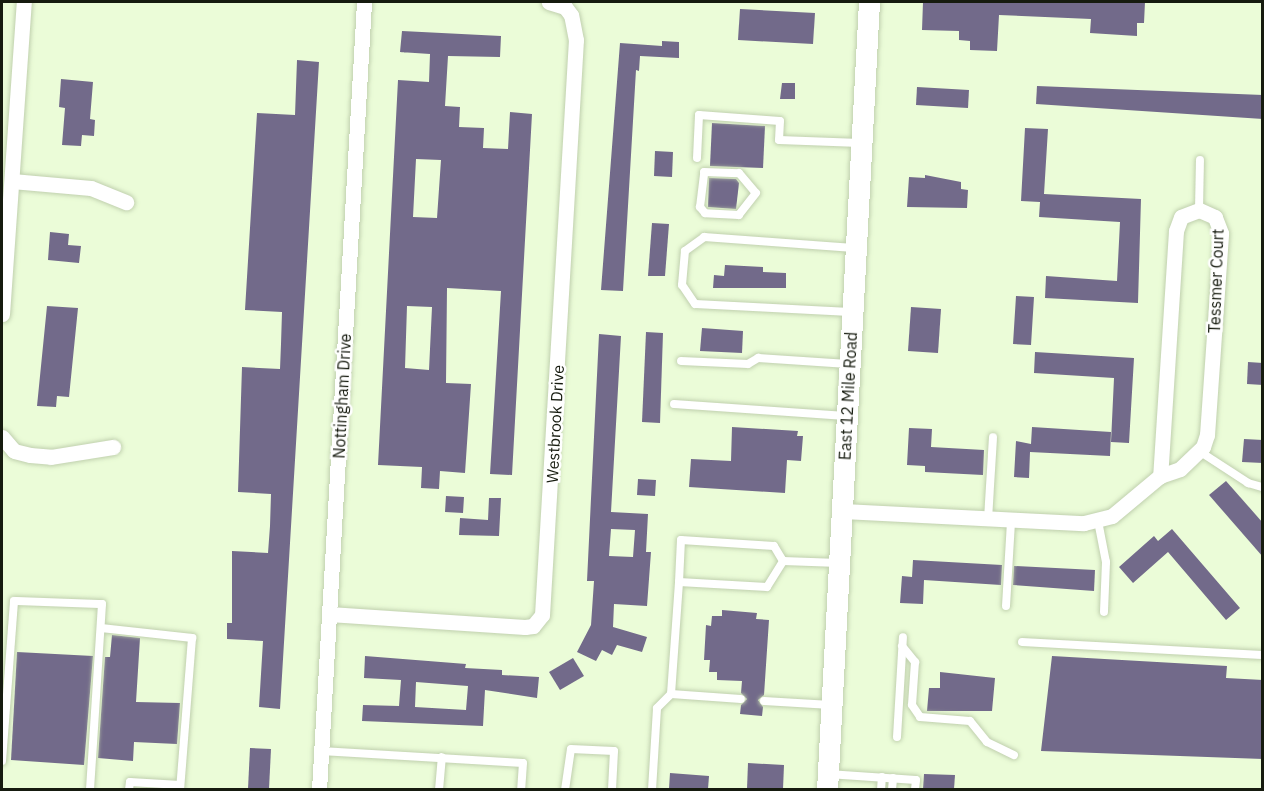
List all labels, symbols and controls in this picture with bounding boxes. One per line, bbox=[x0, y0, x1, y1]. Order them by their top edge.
street label: Tessmer Court bbox=[1205, 229, 1227, 333]
street label: East 12 Mile Road bbox=[835, 331, 861, 461]
street label: Nottingham Drive bbox=[329, 333, 355, 459]
street label: Westbrook Drive bbox=[542, 364, 568, 484]

